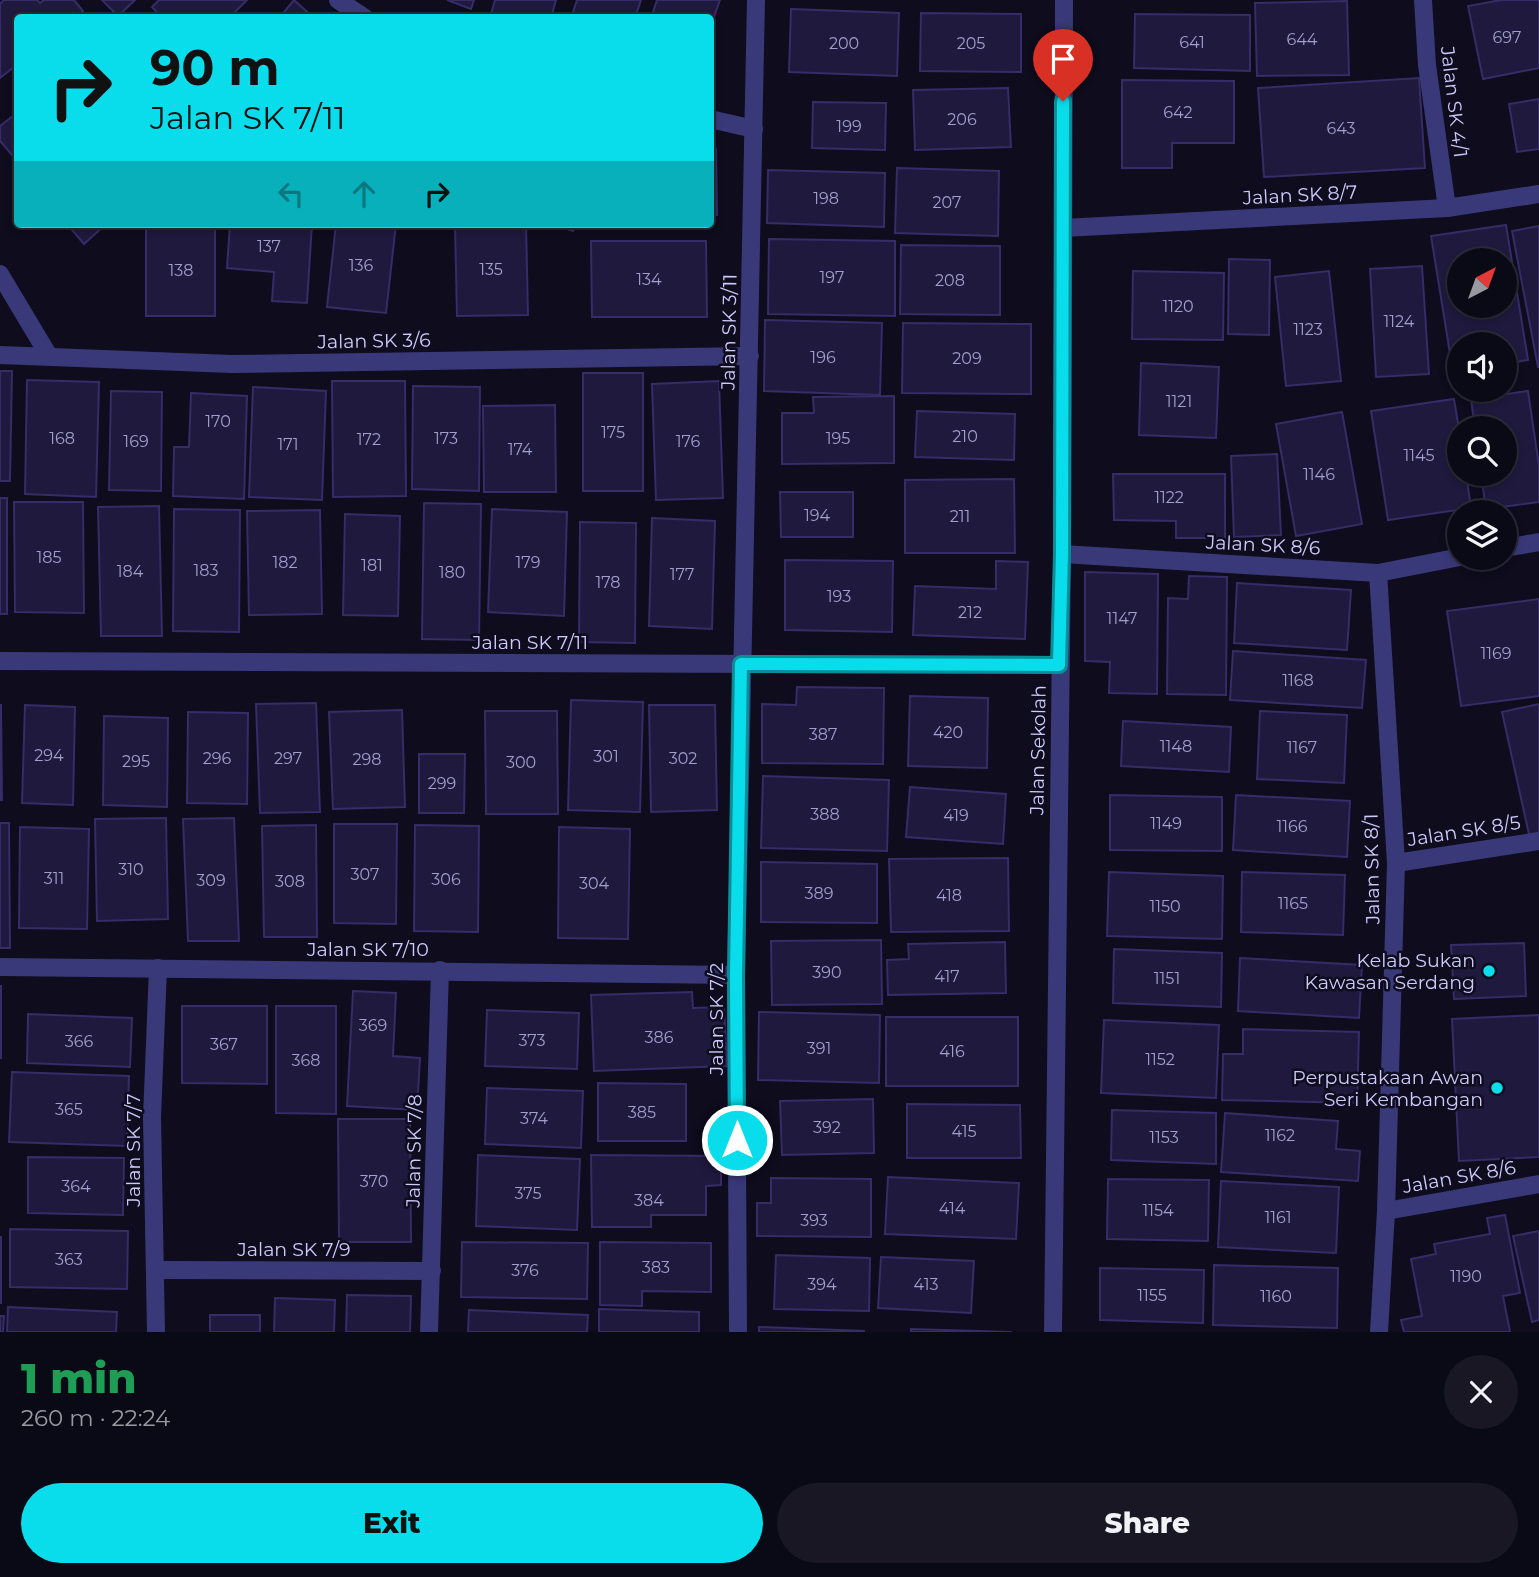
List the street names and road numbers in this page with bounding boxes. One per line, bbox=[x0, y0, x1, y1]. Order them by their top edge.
street label: Jalan SK 4/1 bbox=[1436, 44, 1472, 159]
street label: Jalan SK 8/7 bbox=[1241, 181, 1358, 210]
street label: Jalan SK 3/11 bbox=[716, 274, 742, 391]
street label: Jalan SK 3/6 bbox=[316, 329, 431, 354]
street label: Jalan SK 8/6 bbox=[1204, 530, 1321, 559]
street label: Jalan SK 7/11 bbox=[471, 631, 588, 654]
street label: Jalan Sekolah bbox=[1025, 685, 1051, 816]
street label: Jalan SK 8/5 bbox=[1405, 811, 1522, 851]
street label: Jalan SK 8/1 bbox=[1360, 813, 1384, 926]
street label: Jalan SK 7/10 bbox=[306, 938, 429, 961]
street label: Jalan SK 7/2 bbox=[705, 963, 728, 1076]
street label: Jalan SK 7/7 bbox=[122, 1093, 145, 1208]
street label: Jalan SK 7/8 bbox=[401, 1094, 426, 1209]
street label: Jalan SK 8/6 bbox=[1400, 1156, 1517, 1198]
street label: Jalan SK 7/9 bbox=[236, 1238, 351, 1261]

